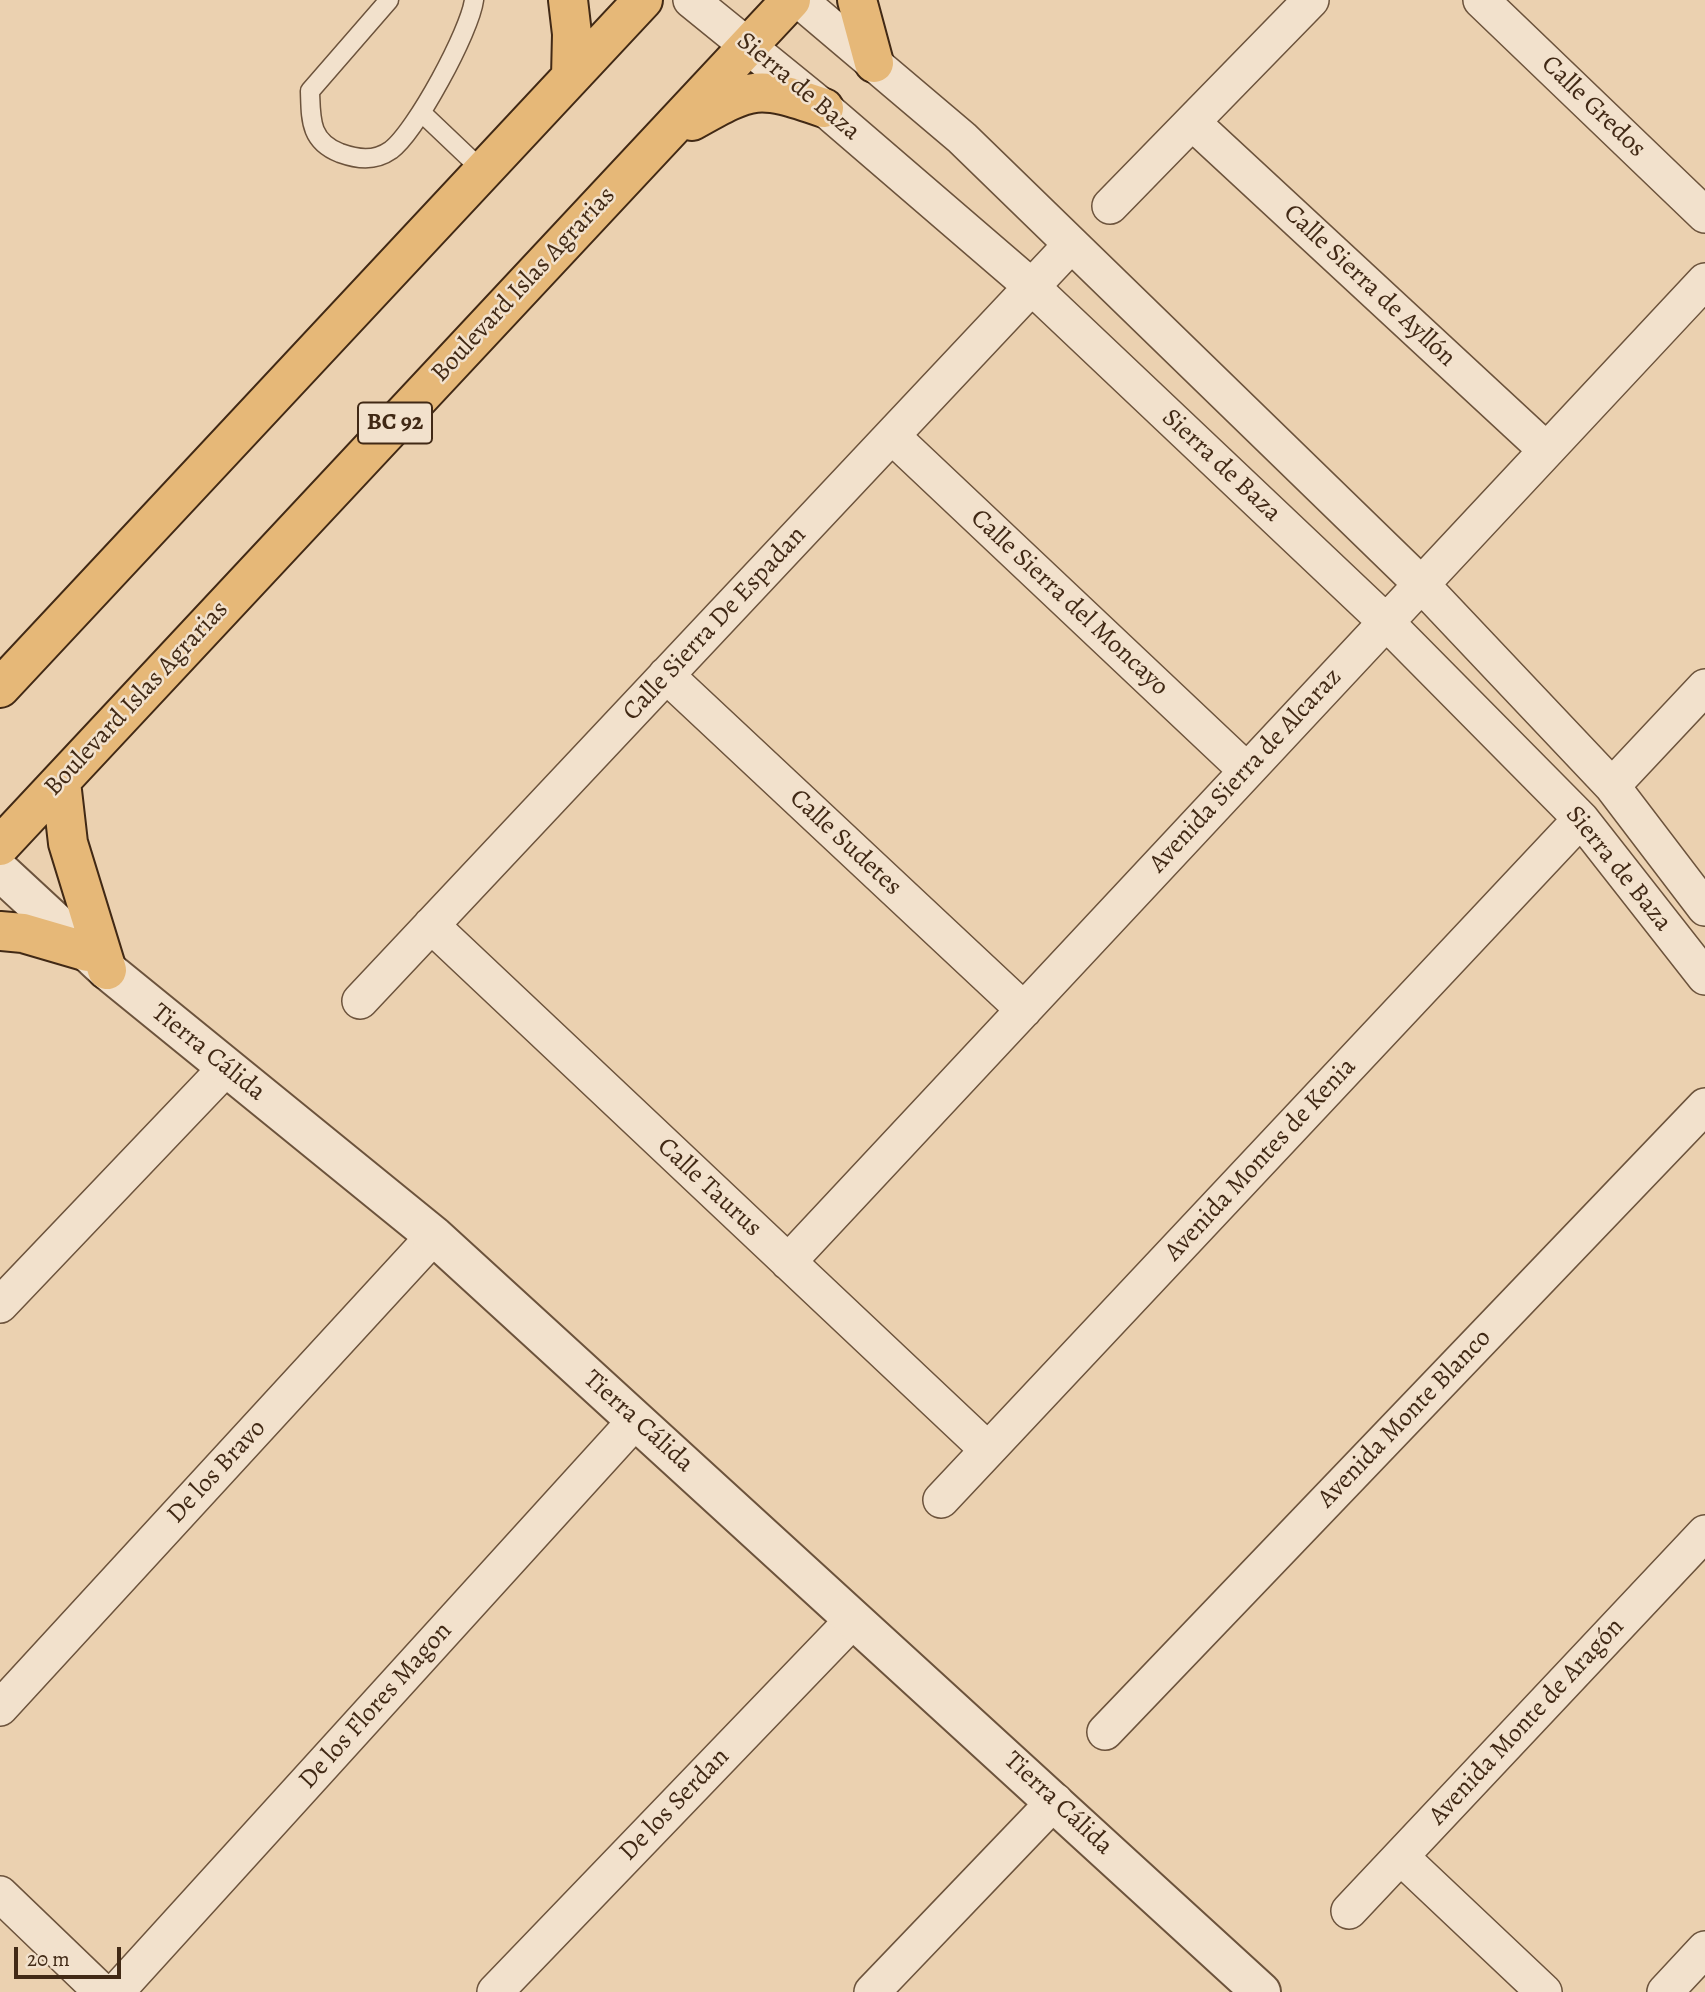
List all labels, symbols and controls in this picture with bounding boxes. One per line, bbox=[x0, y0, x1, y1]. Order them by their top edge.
street label: Sierra de Baza bbox=[730, 26, 866, 148]
street label: Calle Gredos bbox=[1534, 49, 1652, 165]
street label: Boulevard Islas Agrarias bbox=[425, 181, 623, 389]
street label: Calle Sierra de Ayllón bbox=[1276, 198, 1462, 374]
road number: BC 92 bbox=[358, 402, 432, 444]
street label: Sierra de Baza bbox=[1155, 403, 1287, 529]
street label: Calle Sierra del Moncayo bbox=[963, 503, 1175, 703]
street label: Calle Sierra De Espadan bbox=[617, 520, 813, 728]
street label: Boulevard Islas Agrarias bbox=[38, 595, 236, 803]
street label: Avenida Sierra de Alcaraz bbox=[1143, 662, 1349, 880]
street label: Calle Sudetes bbox=[782, 783, 908, 903]
street label: Sierra de Baza bbox=[1558, 800, 1678, 938]
street label: Tierra Cálida bbox=[145, 998, 271, 1108]
street label: Avenida Montes de Kenia bbox=[1159, 1052, 1363, 1268]
street label: Calle Taurus bbox=[650, 1132, 768, 1244]
street label: Avenida Monte Blanco bbox=[1312, 1323, 1498, 1515]
street label: Tierra Cálida bbox=[576, 1364, 700, 1480]
street label: De los Bravo bbox=[161, 1414, 273, 1530]
street label: Avenida Monte de Aragón bbox=[1423, 1612, 1631, 1832]
street label: De los Flores Magon bbox=[293, 1616, 459, 1796]
street label: De los Serdan bbox=[613, 1742, 737, 1868]
street label: Tierra Cálida bbox=[997, 1746, 1119, 1862]
scale bar bbox=[18, 1932, 124, 1976]
text: 20 m bbox=[27, 1945, 70, 1973]

